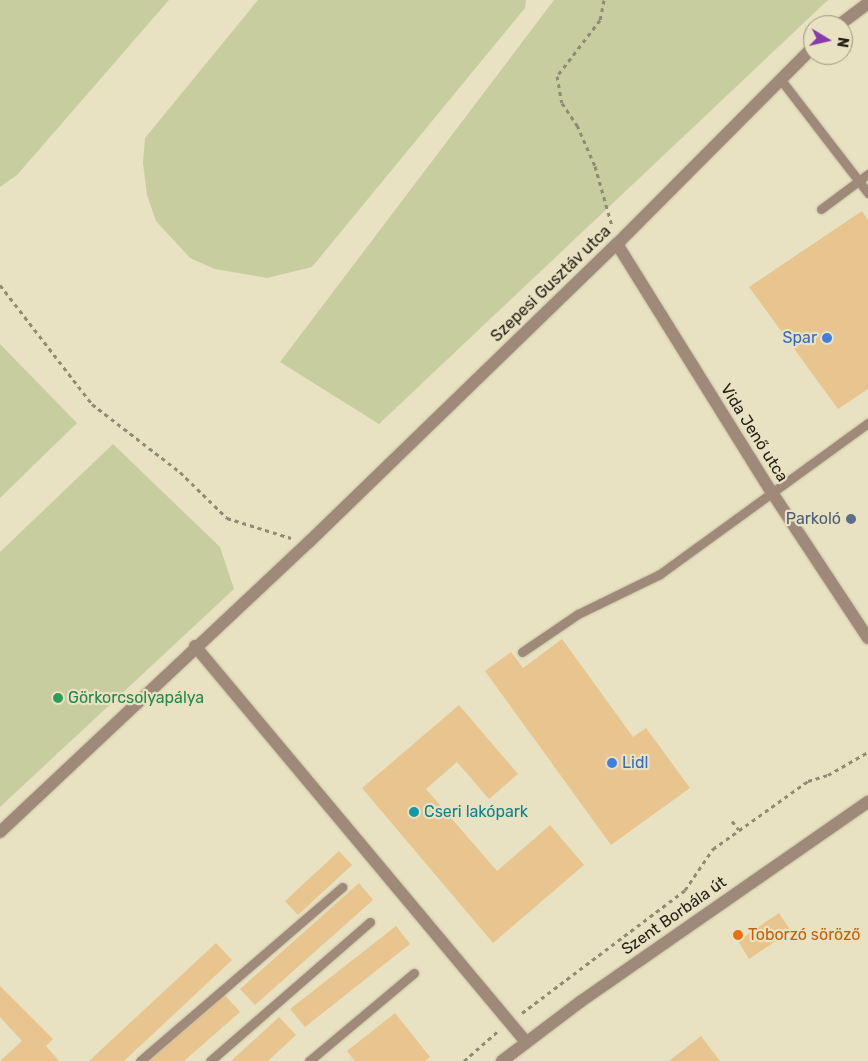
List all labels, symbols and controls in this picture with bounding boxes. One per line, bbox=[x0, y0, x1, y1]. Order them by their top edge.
north arrow bbox=[803, 15, 853, 65]
text: N bbox=[833, 36, 852, 49]
street label: Szepesi Gusztáv utca bbox=[487, 222, 615, 346]
place label: Spar bbox=[783, 328, 817, 348]
marker: Spar bbox=[821, 332, 833, 344]
street label: Vida Jenő utca bbox=[716, 380, 792, 486]
place label: Parkoló bbox=[786, 509, 841, 529]
marker: Parkoló bbox=[845, 513, 857, 525]
place label: Görkorcsolyapálya bbox=[68, 688, 204, 708]
marker: Görkorcsolyapálya bbox=[52, 692, 64, 704]
place label: Lidl bbox=[622, 753, 648, 773]
marker: Lidl bbox=[606, 757, 618, 769]
place label: Cseri lakópark bbox=[424, 802, 528, 822]
marker: Cseri lakópark bbox=[408, 806, 420, 818]
street label: Szent Borbála út bbox=[618, 873, 730, 959]
place label: Toborzó söröző bbox=[748, 925, 860, 945]
marker: Toborzó söröző bbox=[732, 929, 744, 941]

